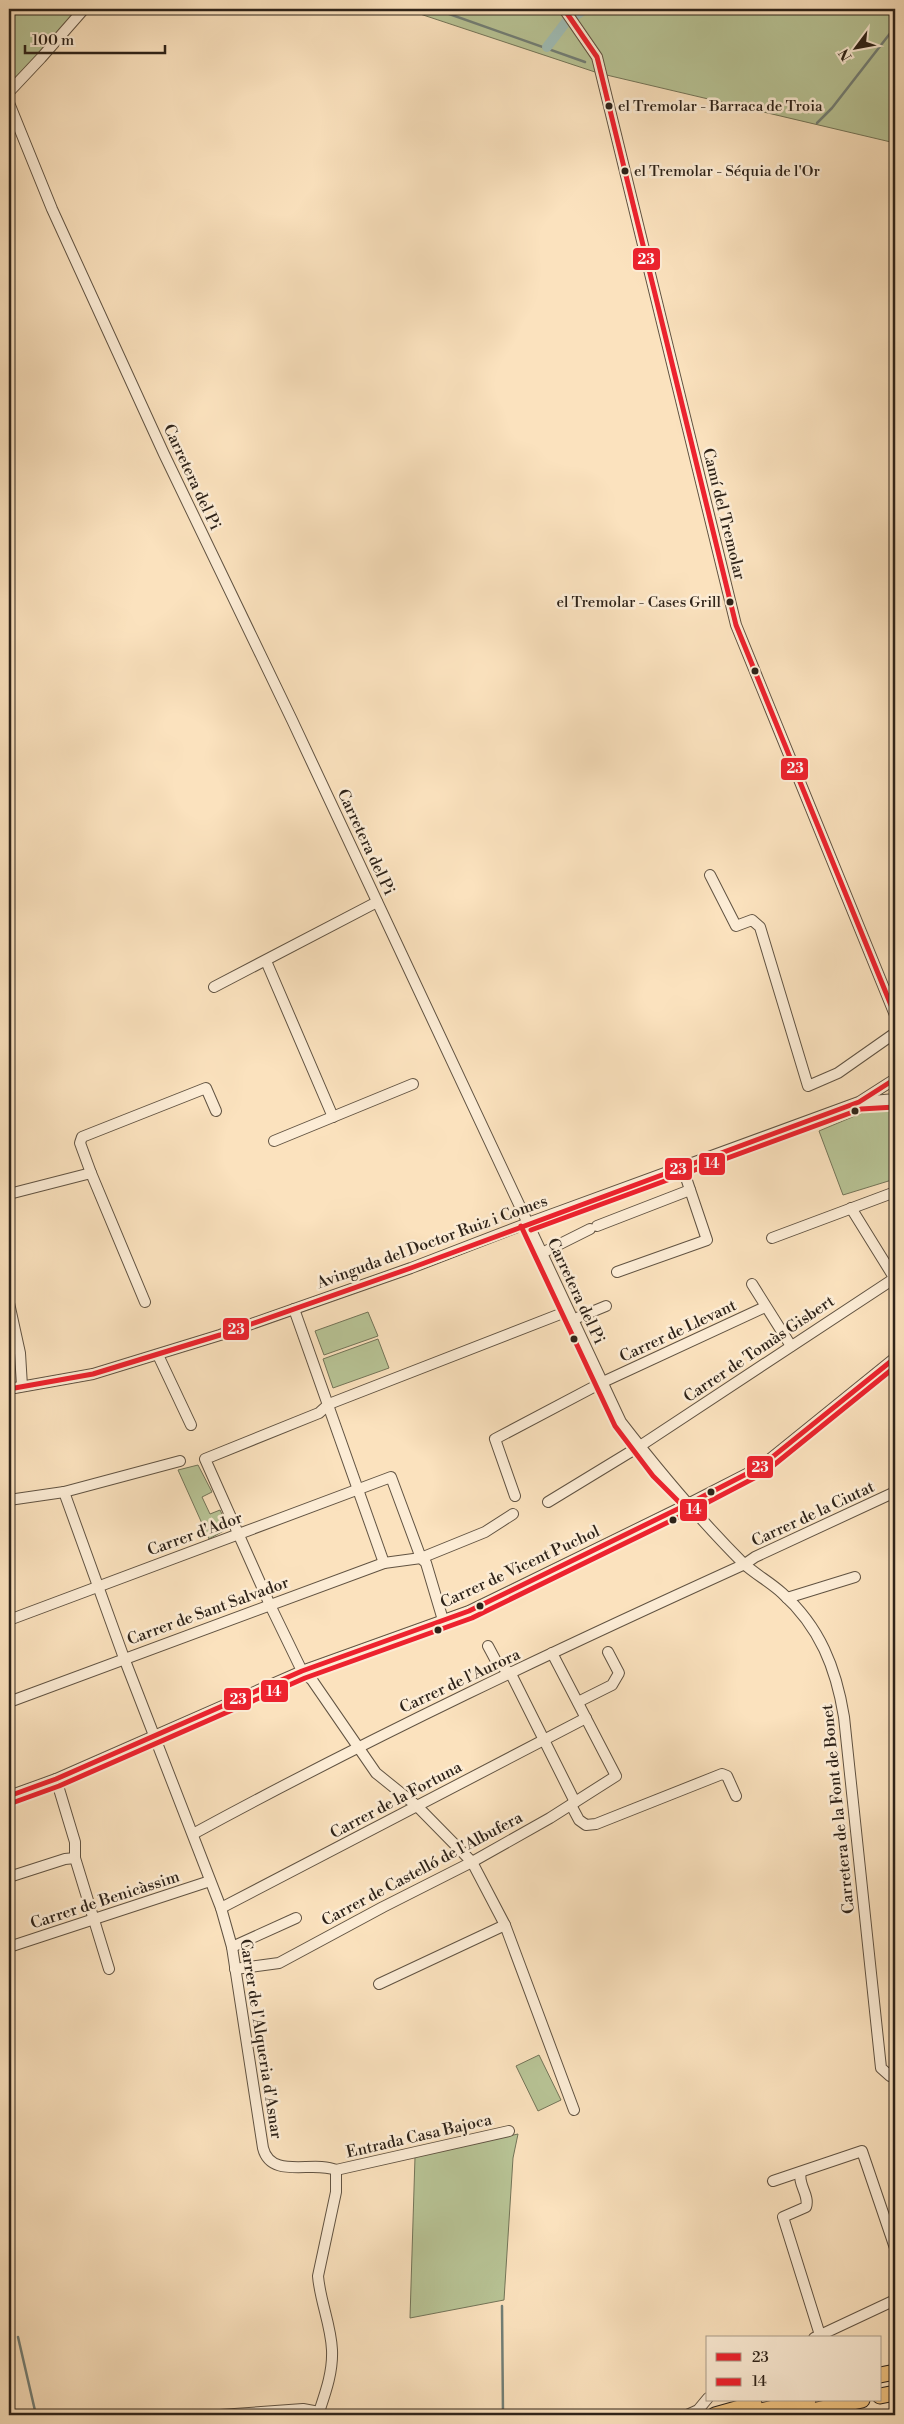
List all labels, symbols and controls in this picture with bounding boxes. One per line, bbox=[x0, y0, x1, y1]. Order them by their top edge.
scale bar bbox=[25, 22, 165, 54]
north arrow bbox=[832, 22, 882, 72]
text: 100 m bbox=[32, 31, 74, 50]
text: N bbox=[835, 45, 856, 64]
place label: el Tremolar - Barraca de Troia bbox=[618, 97, 823, 116]
marker: el Tremolar - Barraca de Troia bbox=[604, 101, 614, 111]
place label: el Tremolar - Séquia de l'Or bbox=[634, 162, 820, 181]
marker: el Tremolar - Séquia de l'Or bbox=[620, 166, 630, 176]
line badge: 23 bbox=[632, 247, 661, 271]
text: 23 bbox=[637, 251, 655, 269]
street label: Carretera del Pi bbox=[159, 421, 225, 533]
street label: Camí del Tremolar bbox=[698, 446, 750, 582]
place label: el Tremolar - Cases Grill bbox=[556, 593, 722, 612]
marker: el Tremolar - Cases Grill bbox=[725, 597, 735, 607]
unlabelled marker bbox=[750, 666, 760, 676]
line badge: 23 bbox=[780, 757, 809, 781]
text: 23 bbox=[786, 760, 804, 778]
street label: Carretera del Pi bbox=[333, 786, 399, 898]
unlabelled marker bbox=[850, 1106, 860, 1116]
line badge: 14 bbox=[698, 1152, 726, 1176]
text: 14 bbox=[704, 1155, 720, 1173]
line badge: 23 bbox=[664, 1157, 693, 1181]
text: 23 bbox=[669, 1161, 687, 1179]
street label: Avinguda del Doctor Ruiz i Comes bbox=[313, 1191, 550, 1294]
street label: Carretera del Pi bbox=[543, 1235, 609, 1347]
street label: Carrer de Tomàs Gisbert bbox=[680, 1291, 838, 1407]
street label: Carrer de Llevant bbox=[616, 1295, 740, 1367]
line badge: 23 bbox=[222, 1317, 250, 1341]
text: 23 bbox=[227, 1321, 245, 1339]
unlabelled marker bbox=[569, 1334, 579, 1344]
line badge: 23 bbox=[746, 1455, 774, 1479]
text: 23 bbox=[751, 1459, 769, 1477]
street label: Carrer de la Ciutat bbox=[748, 1477, 878, 1551]
unlabelled marker bbox=[706, 1487, 716, 1497]
line badge: 14 bbox=[679, 1498, 708, 1522]
text: 14 bbox=[686, 1501, 702, 1519]
street label: Carrer d'Ador bbox=[145, 1508, 245, 1560]
unlabelled marker bbox=[668, 1515, 678, 1525]
street label: Carrer de Vicent Puchol bbox=[437, 1521, 603, 1613]
street label: Carrer de Sant Salvador bbox=[124, 1572, 292, 1650]
unlabelled marker bbox=[475, 1601, 485, 1611]
unlabelled marker bbox=[433, 1625, 443, 1635]
street label: Carrer de l'Aurora bbox=[396, 1644, 524, 1718]
line badge: 14 bbox=[260, 1679, 289, 1703]
text: 14 bbox=[266, 1683, 282, 1701]
line badge: 23 bbox=[223, 1687, 252, 1711]
text: 23 bbox=[229, 1691, 247, 1709]
street label: Carretera de la Font de Bonet bbox=[817, 1703, 859, 1915]
street label: Carrer de la Fortuna bbox=[327, 1756, 466, 1843]
street label: Carrer de Castelló de l'Albufera bbox=[318, 1807, 527, 1931]
street label: Carrer de Benicàssim bbox=[28, 1866, 182, 1934]
street label: Carrer de l'Alqueria d'Asnar bbox=[235, 1938, 287, 2140]
street label: Entrada Casa Bajoca bbox=[344, 2109, 495, 2162]
legend bbox=[706, 2336, 882, 2402]
text: 23 bbox=[752, 2348, 769, 2367]
text: 14 bbox=[752, 2372, 767, 2391]

